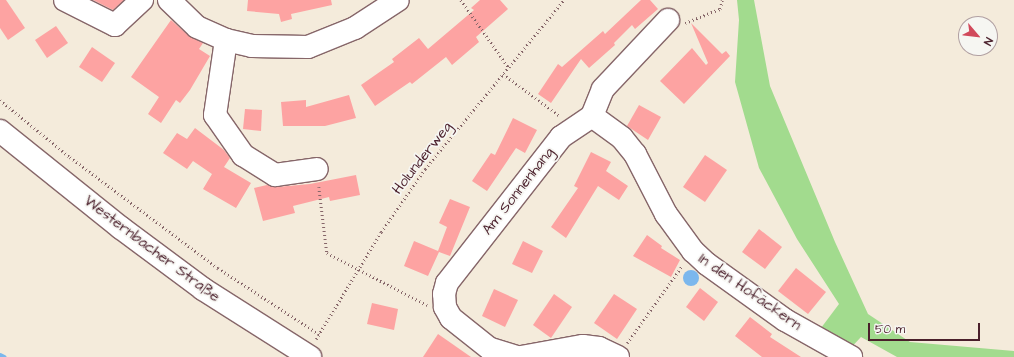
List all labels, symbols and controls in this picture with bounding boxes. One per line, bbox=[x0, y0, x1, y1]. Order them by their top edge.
north arrow bbox=[958, 16, 998, 56]
text: N bbox=[980, 35, 996, 48]
street label: Holunderweg bbox=[388, 118, 456, 198]
street label: Am Sonnenhang bbox=[478, 144, 558, 238]
street label: Westernbacher Straße bbox=[81, 192, 223, 306]
street label: In den Hofäckern bbox=[695, 250, 805, 334]
scale bar bbox=[870, 315, 982, 341]
text: 50 m bbox=[875, 321, 905, 338]

